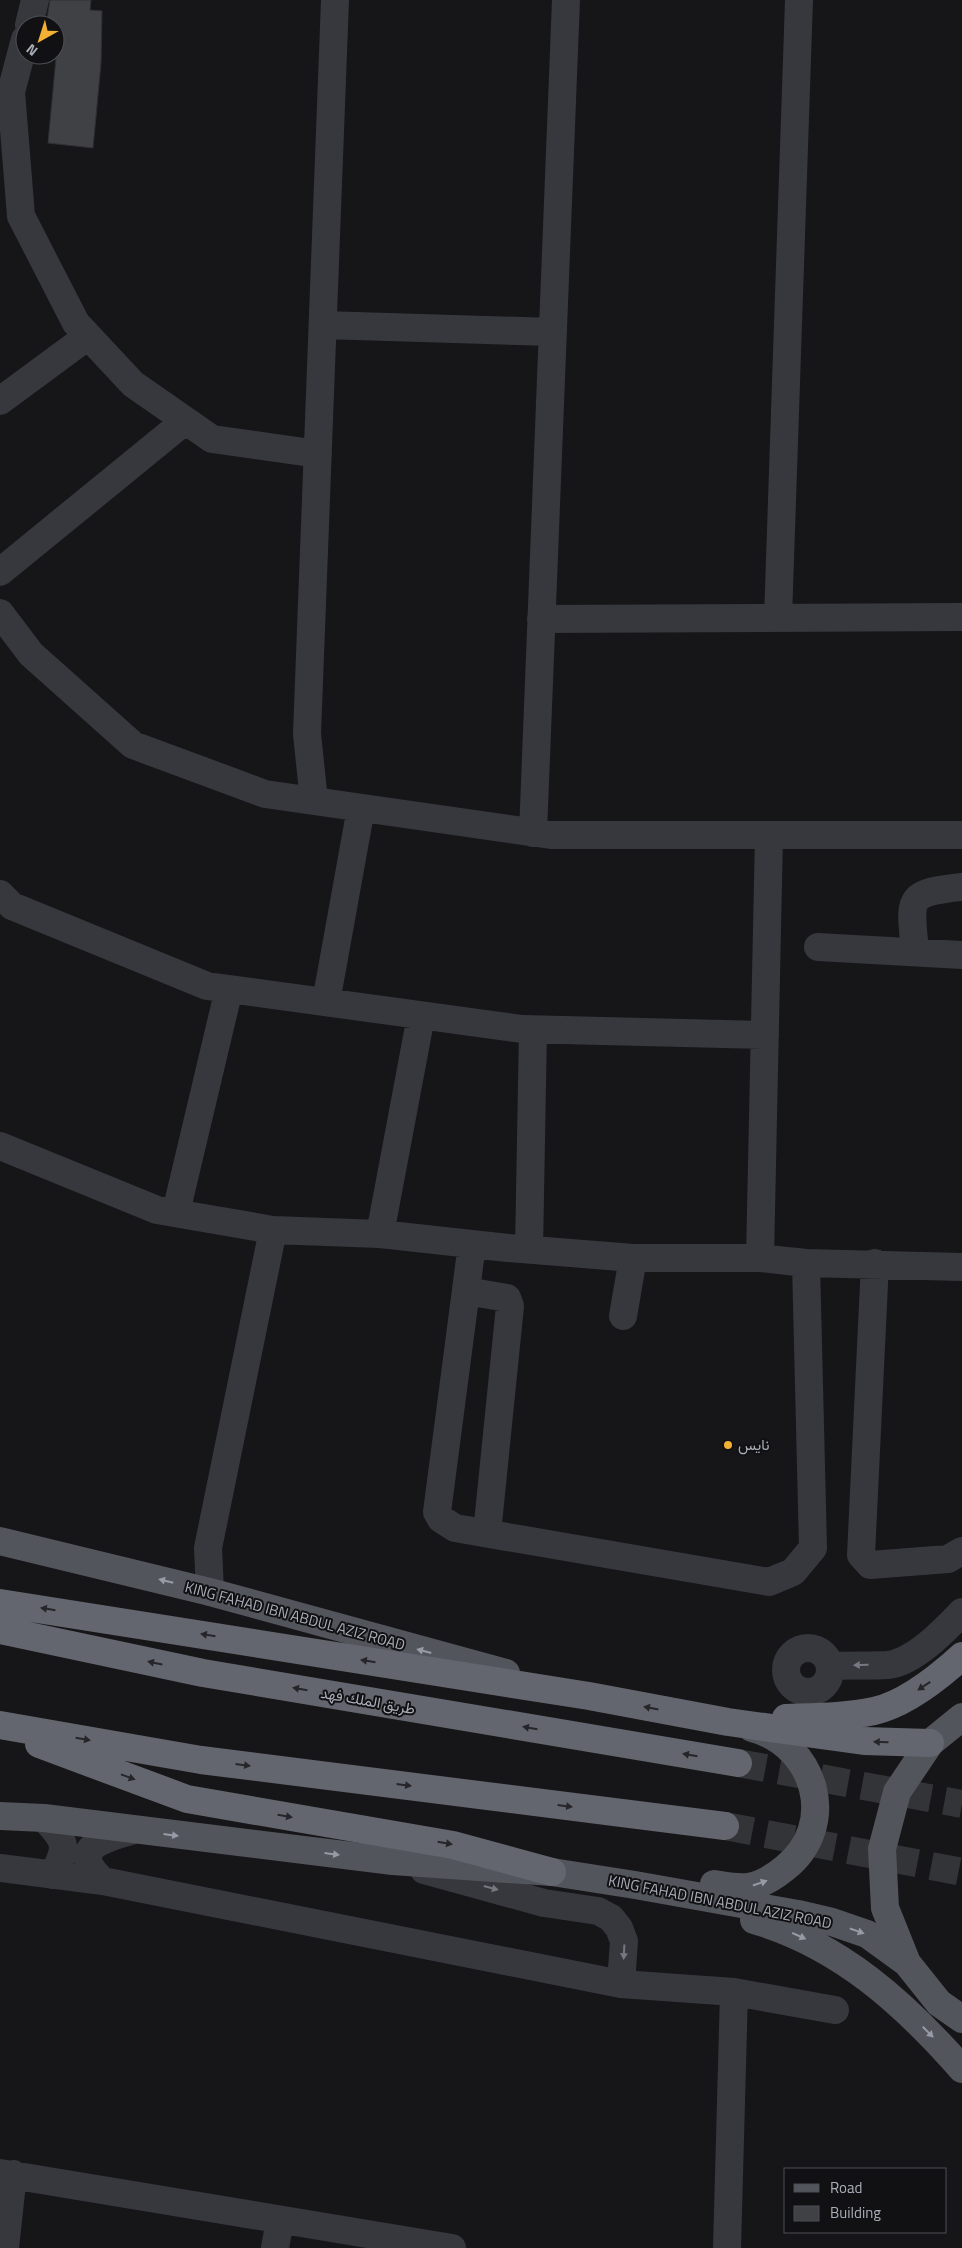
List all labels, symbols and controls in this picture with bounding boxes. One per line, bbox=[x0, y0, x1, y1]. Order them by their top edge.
north arrow bbox=[15, 15, 65, 65]
text: N bbox=[21, 39, 42, 62]
place label: نايس bbox=[738, 1433, 769, 1456]
marker: نايس bbox=[722, 1439, 734, 1451]
street label: KING FAHAD IBN ABDUL AZIZ ROAD bbox=[182, 1575, 408, 1656]
one-way arrow bbox=[158, 1577, 173, 1585]
one-way arrow bbox=[39, 1605, 55, 1613]
one-way arrow bbox=[200, 1631, 216, 1639]
one-way arrow bbox=[417, 1646, 432, 1654]
one-way arrow bbox=[360, 1656, 376, 1664]
one-way arrow bbox=[147, 1658, 163, 1666]
one-way arrow bbox=[853, 1661, 869, 1669]
street label: طريق الملك فهد bbox=[319, 1681, 417, 1720]
one-way arrow bbox=[917, 1681, 931, 1691]
one-way arrow bbox=[292, 1685, 308, 1693]
one-way arrow bbox=[643, 1703, 659, 1711]
one-way arrow bbox=[521, 1724, 537, 1732]
one-way arrow bbox=[75, 1736, 91, 1744]
one-way arrow bbox=[873, 1738, 889, 1746]
one-way arrow bbox=[682, 1751, 698, 1759]
one-way arrow bbox=[235, 1761, 251, 1769]
one-way arrow bbox=[121, 1773, 136, 1781]
one-way arrow bbox=[396, 1782, 412, 1790]
one-way arrow bbox=[558, 1802, 574, 1810]
one-way arrow bbox=[277, 1812, 293, 1820]
one-way arrow bbox=[163, 1831, 179, 1839]
one-way arrow bbox=[438, 1840, 454, 1848]
one-way arrow bbox=[325, 1850, 341, 1858]
street label: KING FAHAD IBN ABDUL AZIZ ROAD bbox=[606, 1869, 834, 1934]
one-way arrow bbox=[753, 1879, 768, 1887]
one-way arrow bbox=[483, 1885, 498, 1893]
one-way arrow bbox=[850, 1927, 865, 1935]
one-way arrow bbox=[792, 1932, 806, 1940]
one-way arrow bbox=[619, 1944, 627, 1960]
one-way arrow bbox=[922, 2026, 934, 2038]
legend bbox=[784, 2168, 947, 2233]
text: Road bbox=[830, 2176, 862, 2199]
text: Building bbox=[830, 2201, 881, 2224]

